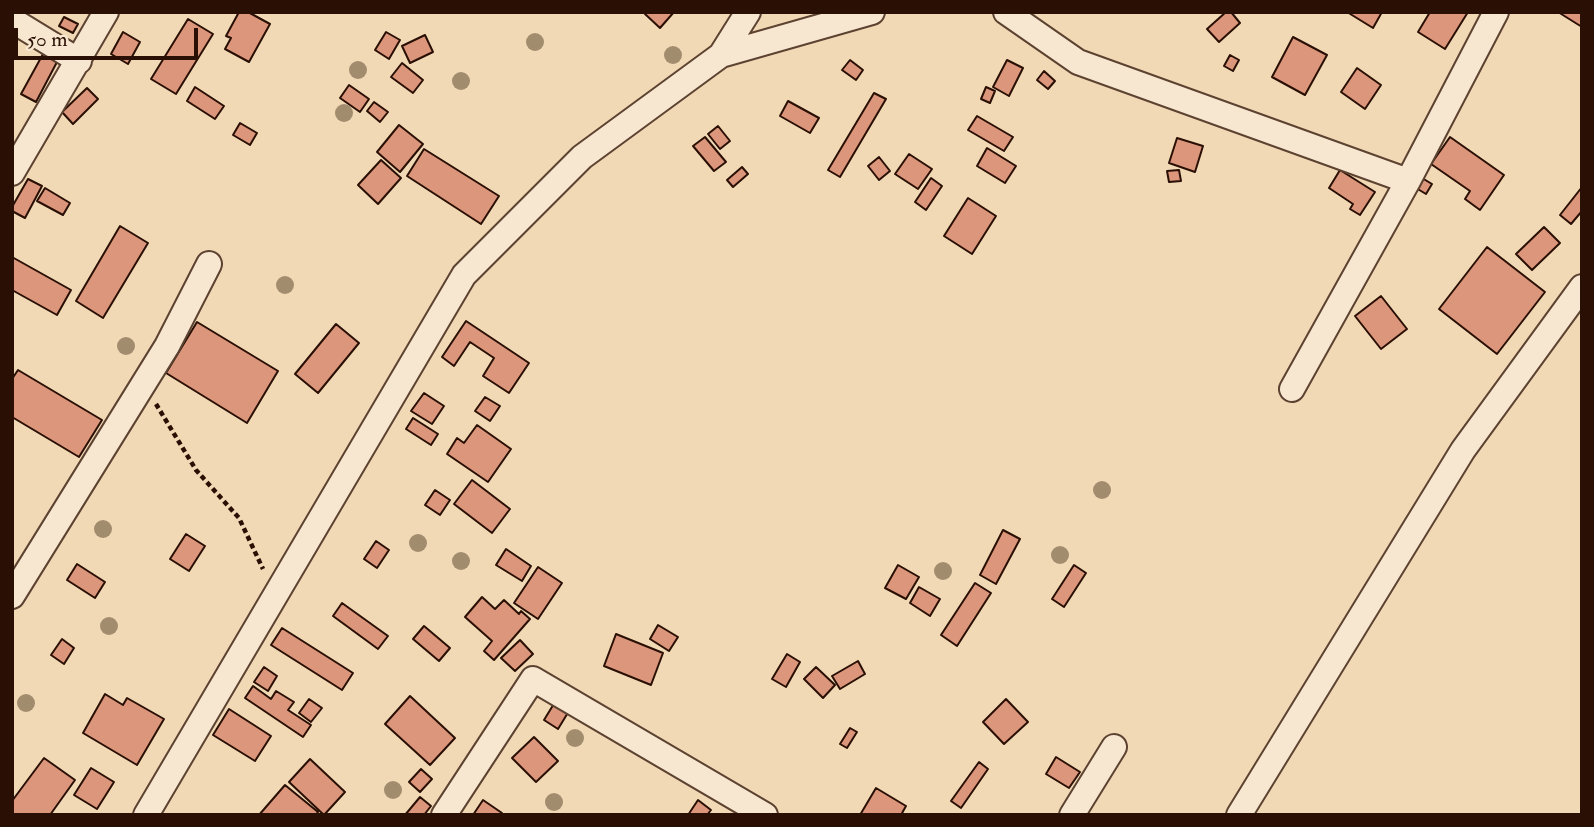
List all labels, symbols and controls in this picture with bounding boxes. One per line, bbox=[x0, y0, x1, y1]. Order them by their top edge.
scale bar bbox=[18, 14, 201, 58]
text: 50 m bbox=[27, 26, 68, 53]

